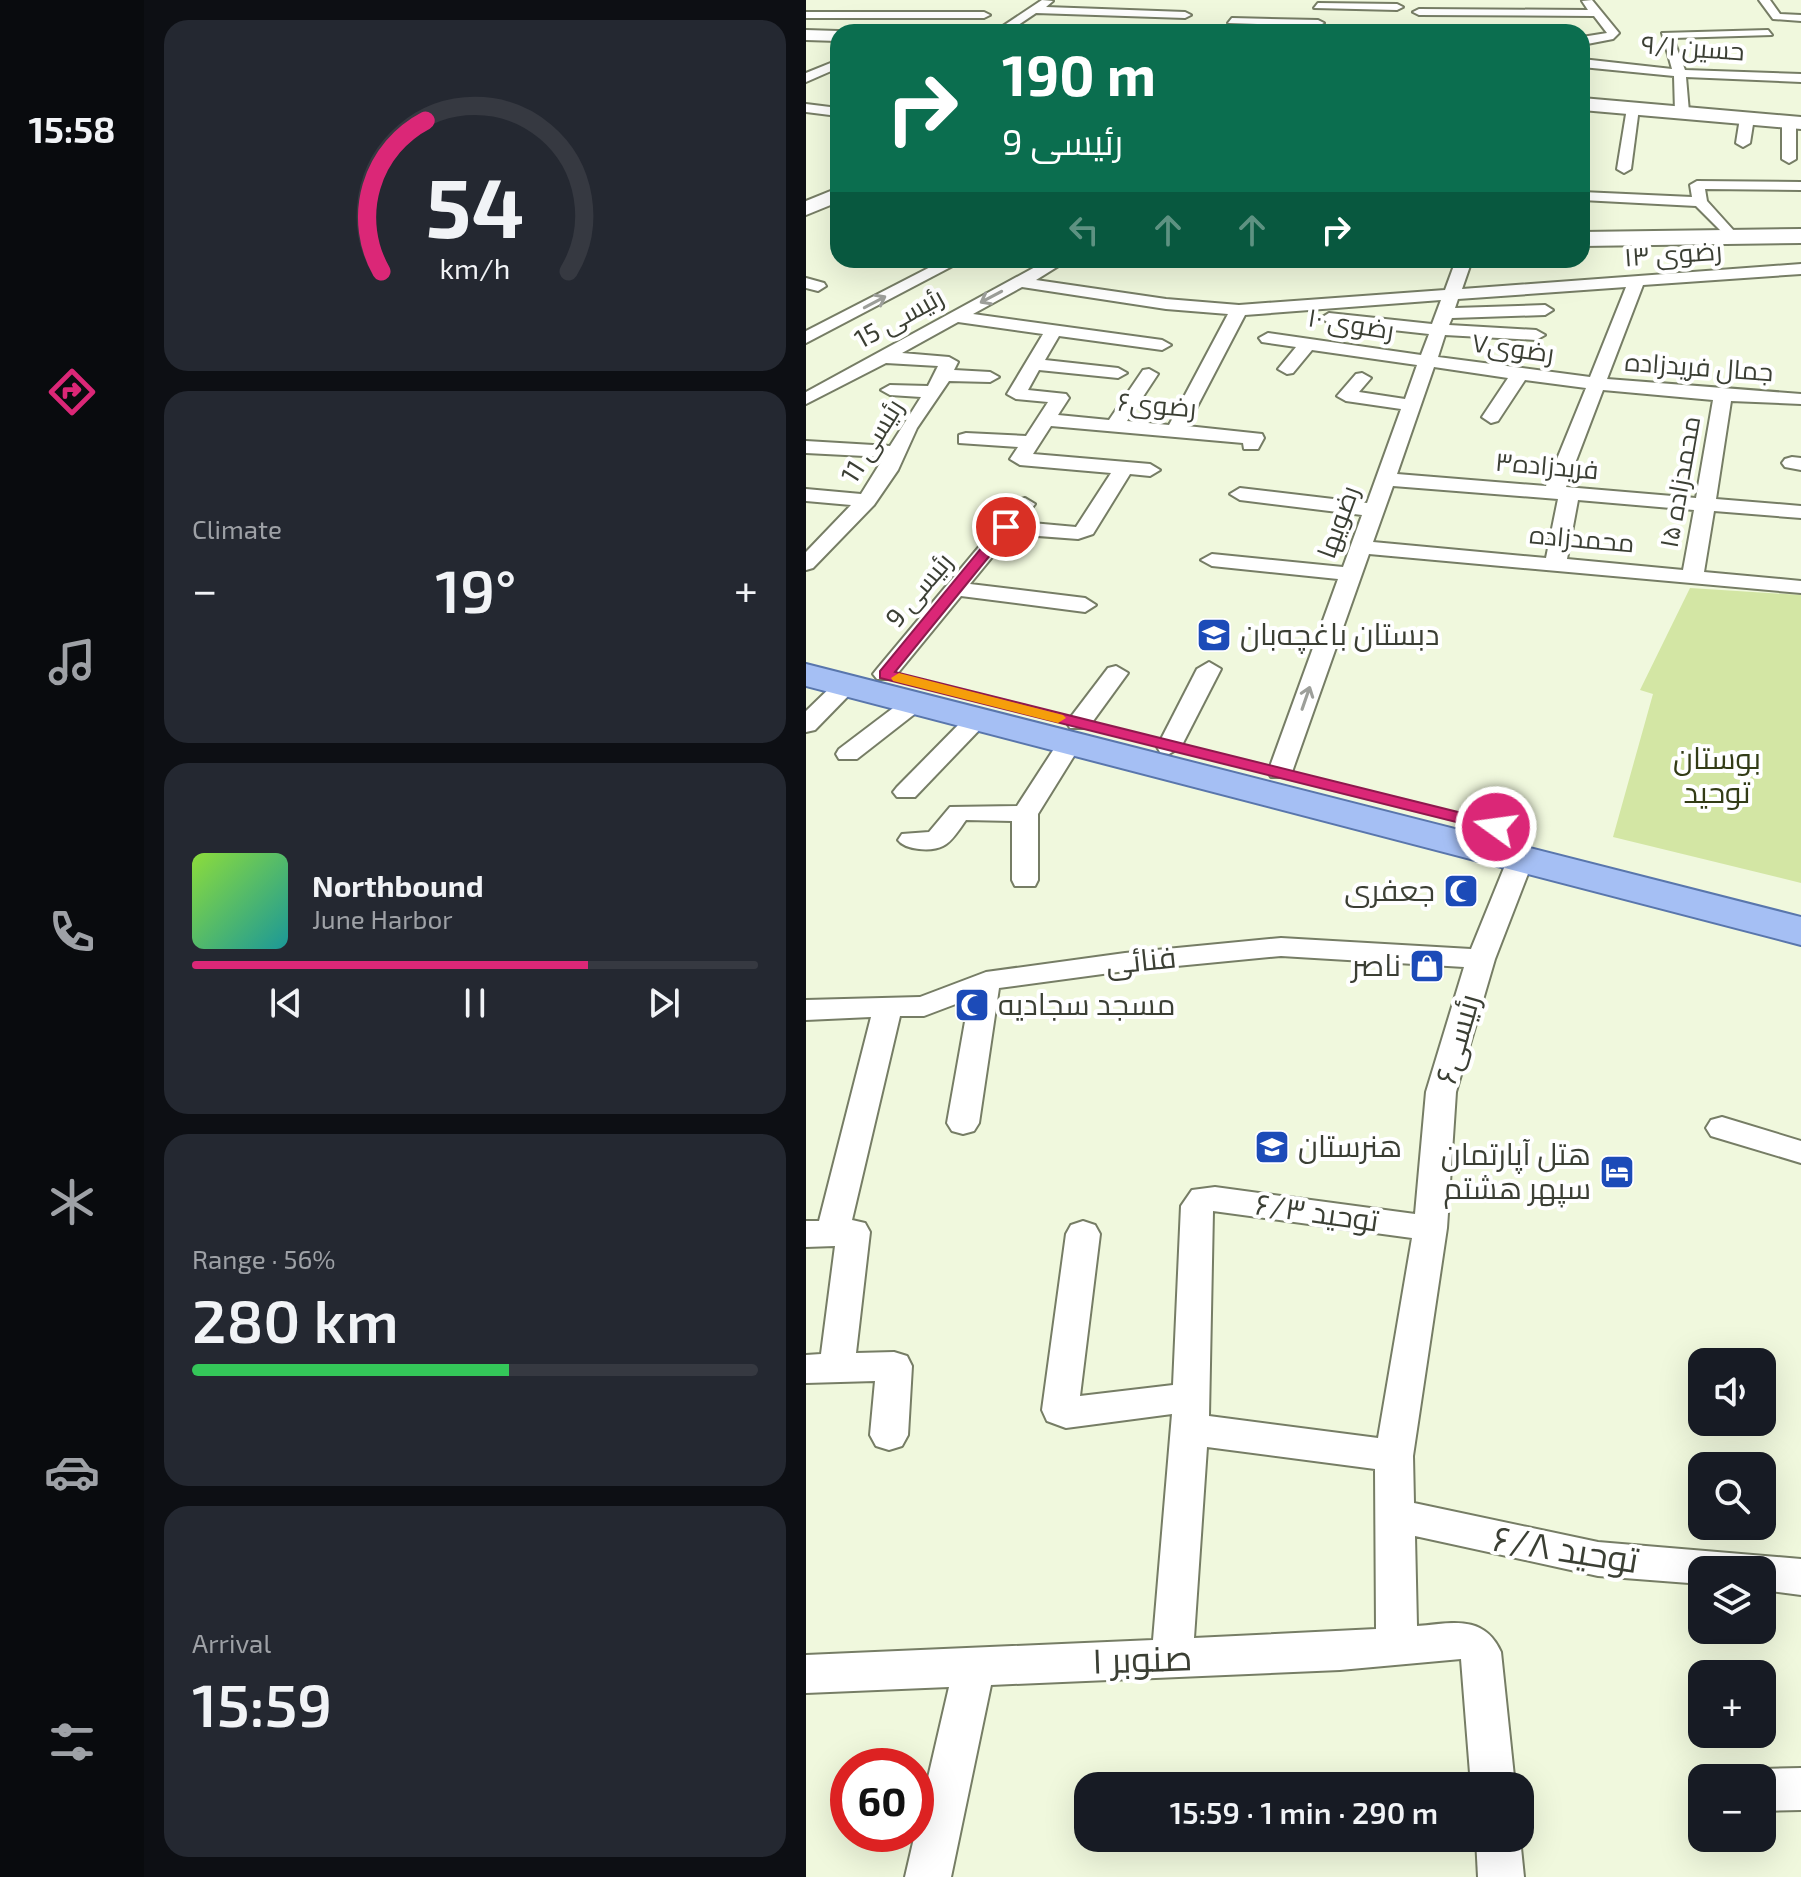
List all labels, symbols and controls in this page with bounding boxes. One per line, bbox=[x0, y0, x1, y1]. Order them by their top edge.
street label: حسین ۹/۱ bbox=[1640, 27, 1746, 68]
text: 190 m bbox=[1002, 40, 1156, 107]
icon: right bbox=[870, 56, 974, 160]
text: 15:58 bbox=[29, 107, 115, 150]
text: رئیسی 9 bbox=[1002, 119, 1123, 162]
text: 54 bbox=[426, 154, 524, 254]
icon: left bbox=[1062, 208, 1106, 252]
icon: ahead bbox=[1146, 208, 1190, 252]
icon: ahead bbox=[1230, 208, 1274, 252]
icon: right bbox=[1314, 208, 1358, 252]
street label: رضوی ۱۳ bbox=[1623, 234, 1723, 272]
text: km/h bbox=[440, 250, 510, 285]
street label: رئیسی 15 bbox=[848, 280, 949, 355]
one-way arrow bbox=[980, 290, 1003, 306]
one-way arrow bbox=[863, 294, 887, 309]
street label: رضوی ۱۰ bbox=[1306, 300, 1397, 346]
street label: رضوی۷ bbox=[1470, 325, 1556, 369]
street label: جمال فریدزاده bbox=[1624, 345, 1774, 387]
icon: directions bbox=[44, 364, 100, 420]
street label: رضوی۶ bbox=[1116, 385, 1198, 423]
street label: رئیسی 11 bbox=[833, 392, 910, 489]
street label: محمدزاده ۱۵ bbox=[1652, 413, 1706, 550]
street label: فریدزاده۳ bbox=[1494, 445, 1600, 485]
street label: رضویها bbox=[1309, 481, 1366, 563]
pin bbox=[972, 493, 1040, 561]
icon: arrive bbox=[984, 505, 1028, 549]
text: Climate bbox=[192, 513, 282, 544]
street label: محمدزاده bbox=[1528, 517, 1636, 559]
street label: رئیسی 9 bbox=[878, 546, 959, 634]
text: 19° bbox=[435, 553, 516, 625]
text: − bbox=[192, 562, 218, 615]
text: + bbox=[734, 562, 758, 615]
place label: دبستان باغچه‌بان bbox=[1240, 615, 1440, 654]
school or university icon: دبستان باغچه‌بان bbox=[1195, 616, 1233, 654]
icon: music bbox=[44, 634, 100, 690]
one-way arrow bbox=[1299, 686, 1314, 711]
park label: بوستان توحید bbox=[1673, 739, 1761, 810]
position arrow bbox=[1454, 785, 1538, 869]
text: Northbound bbox=[312, 867, 484, 903]
place label: جعفری bbox=[1344, 871, 1435, 908]
mosque icon: جعفری bbox=[1442, 872, 1480, 910]
text: June Harbor bbox=[312, 903, 453, 934]
icon: phone bbox=[44, 904, 100, 960]
street label: فنائی bbox=[1104, 937, 1178, 983]
place label: ناصر bbox=[1350, 946, 1401, 983]
shop icon: ناصر bbox=[1408, 947, 1446, 985]
icon: previous bbox=[264, 981, 308, 1025]
icon: pause bbox=[453, 981, 497, 1025]
icon: next bbox=[642, 981, 686, 1025]
place label: مسجد سجادیه bbox=[998, 985, 1175, 1021]
mosque icon: مسجد سجادیه bbox=[953, 986, 991, 1024]
street label: رئیسی۶ bbox=[1426, 990, 1488, 1088]
place label: هنرستان bbox=[1298, 1127, 1402, 1164]
school or university icon: هنرستان bbox=[1253, 1128, 1291, 1166]
place label: هتل آپارتمان سپهر هشتم bbox=[1441, 1135, 1591, 1209]
hotel icon: هتل آپارتمان سپهر هشتم bbox=[1598, 1153, 1636, 1191]
icon: climate bbox=[44, 1174, 100, 1230]
street label: توحید ۶/۳ bbox=[1253, 1185, 1381, 1238]
text: Range · 56% bbox=[192, 1243, 336, 1274]
text: 280 km bbox=[192, 1283, 399, 1355]
map controls bbox=[1688, 1348, 1776, 1852]
button: sound bbox=[1688, 1348, 1776, 1436]
icon: car bbox=[44, 1444, 100, 1500]
button: search bbox=[1688, 1452, 1776, 1540]
street label: توحید ۶/۸ bbox=[1490, 1515, 1642, 1581]
button: layers bbox=[1688, 1556, 1776, 1644]
text: Arrival bbox=[192, 1627, 271, 1658]
street label: صنوبر ۱ bbox=[1091, 1634, 1193, 1682]
button: + bbox=[1688, 1660, 1776, 1748]
text: 15:59 bbox=[192, 1667, 332, 1739]
icon: filters bbox=[44, 1714, 100, 1770]
speed limit sign: 60 bbox=[830, 1748, 934, 1852]
button: − bbox=[1688, 1764, 1776, 1852]
text: 15:59 · 1 min · 290 m bbox=[1170, 1794, 1438, 1830]

